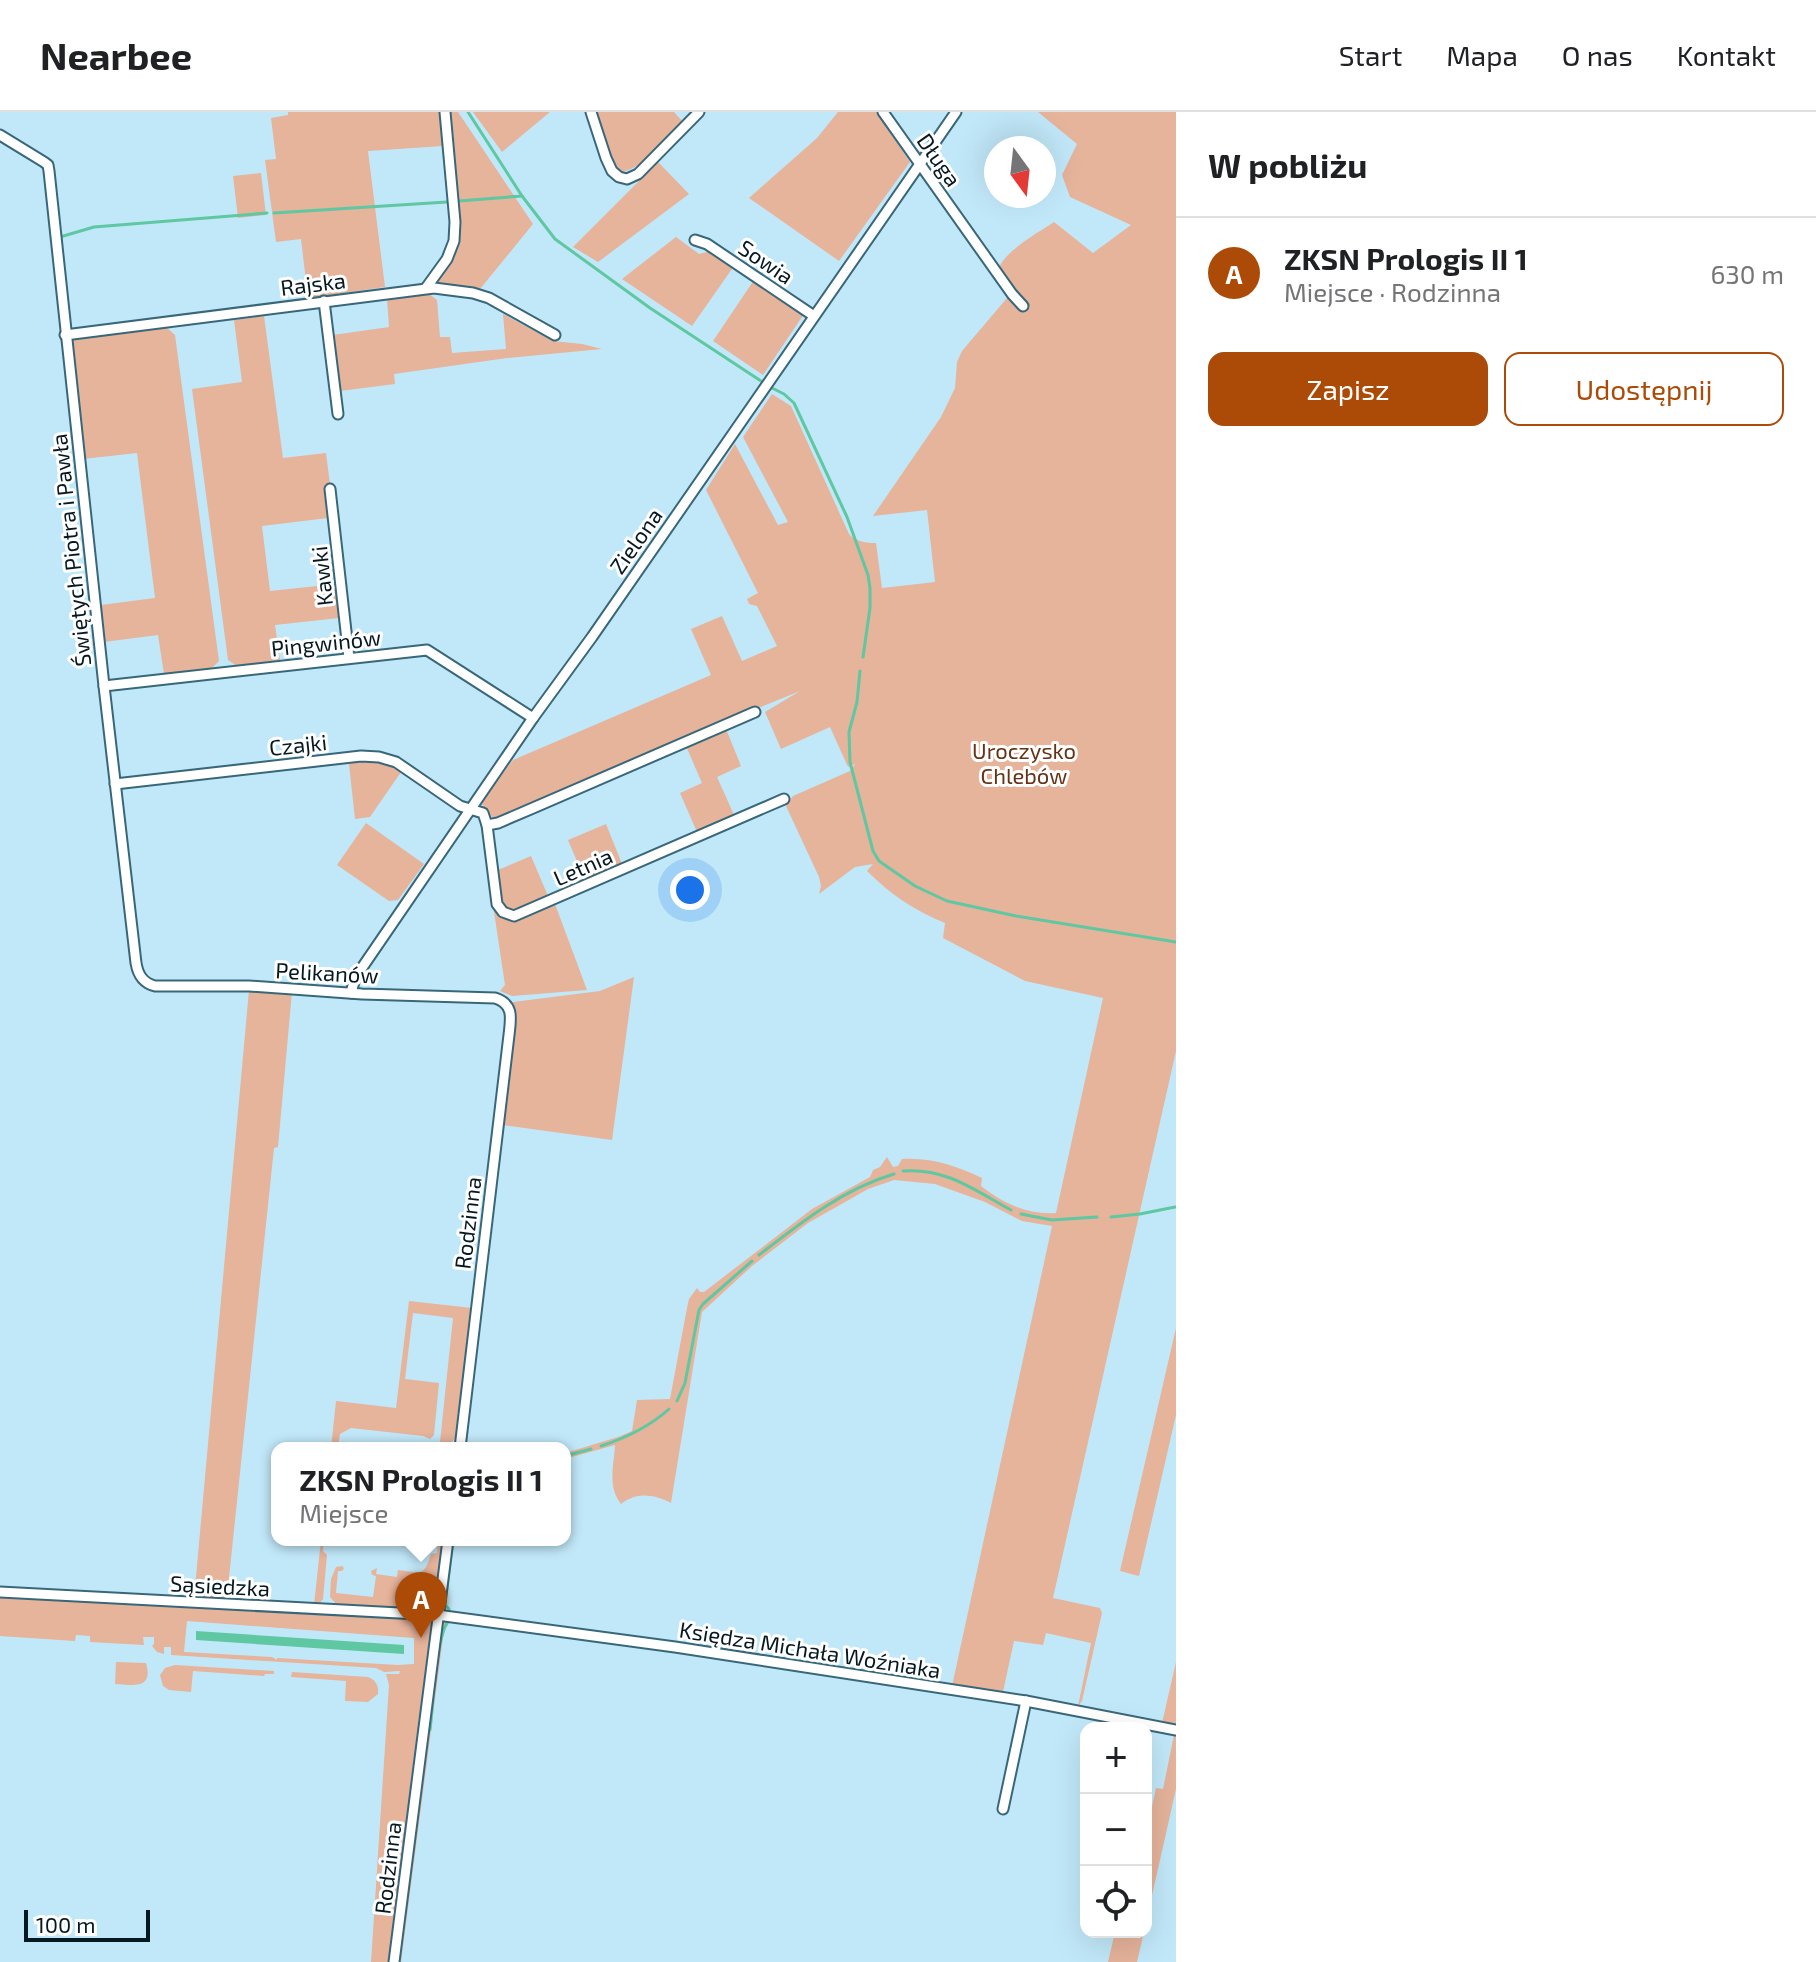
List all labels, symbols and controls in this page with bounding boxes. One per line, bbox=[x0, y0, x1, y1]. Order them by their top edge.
text: Nearbee bbox=[40, 32, 192, 78]
text: Start bbox=[1339, 38, 1402, 72]
text: Mapa bbox=[1446, 38, 1518, 72]
text: O nas bbox=[1562, 38, 1633, 72]
text: Kontakt bbox=[1677, 38, 1776, 72]
street label: Długa bbox=[912, 128, 967, 191]
north arrow bbox=[984, 136, 1056, 208]
text: W pobliżu bbox=[1208, 144, 1368, 185]
street label: Sowia bbox=[734, 233, 799, 289]
text: ZKSN Prologis II 1 bbox=[1284, 240, 1528, 276]
text: A bbox=[1226, 258, 1242, 289]
text: 630 m bbox=[1710, 258, 1784, 289]
street label: Rajska bbox=[279, 266, 347, 301]
text: Miejsce · Rodzinna bbox=[1284, 276, 1501, 307]
button: Zapisz bbox=[1208, 352, 1488, 426]
button: Udostępnij bbox=[1504, 352, 1784, 426]
street label: Świętych Piotra i Pawła bbox=[45, 432, 95, 668]
street label: Zielona bbox=[603, 503, 667, 578]
street label: Kawki bbox=[305, 545, 337, 607]
street label: Pingwinów bbox=[270, 623, 382, 661]
street label: Czajki bbox=[268, 728, 328, 761]
park label: Uroczysko Chlebów bbox=[972, 737, 1076, 788]
street label: Letnia bbox=[549, 842, 616, 891]
your location bbox=[670, 870, 710, 910]
street label: Pelikanów bbox=[275, 956, 379, 988]
street label: Rodzinna bbox=[448, 1175, 486, 1271]
popup bbox=[271, 1442, 571, 1546]
text: ZKSN Prologis II 1 bbox=[299, 1461, 543, 1497]
text: Miejsce bbox=[299, 1497, 389, 1528]
street label: Sąsiedzka bbox=[169, 1569, 271, 1601]
pin: A bbox=[395, 1572, 447, 1638]
street label: Księdza Michała Woźniaka bbox=[678, 1615, 943, 1683]
map controls bbox=[1080, 1722, 1152, 1938]
button: + bbox=[1080, 1722, 1152, 1794]
button: − bbox=[1080, 1794, 1152, 1866]
street label: Rodzinna bbox=[368, 1820, 406, 1916]
button: locate bbox=[1080, 1866, 1152, 1938]
scale bar bbox=[24, 1906, 150, 1942]
text: 100 m bbox=[36, 1911, 95, 1937]

